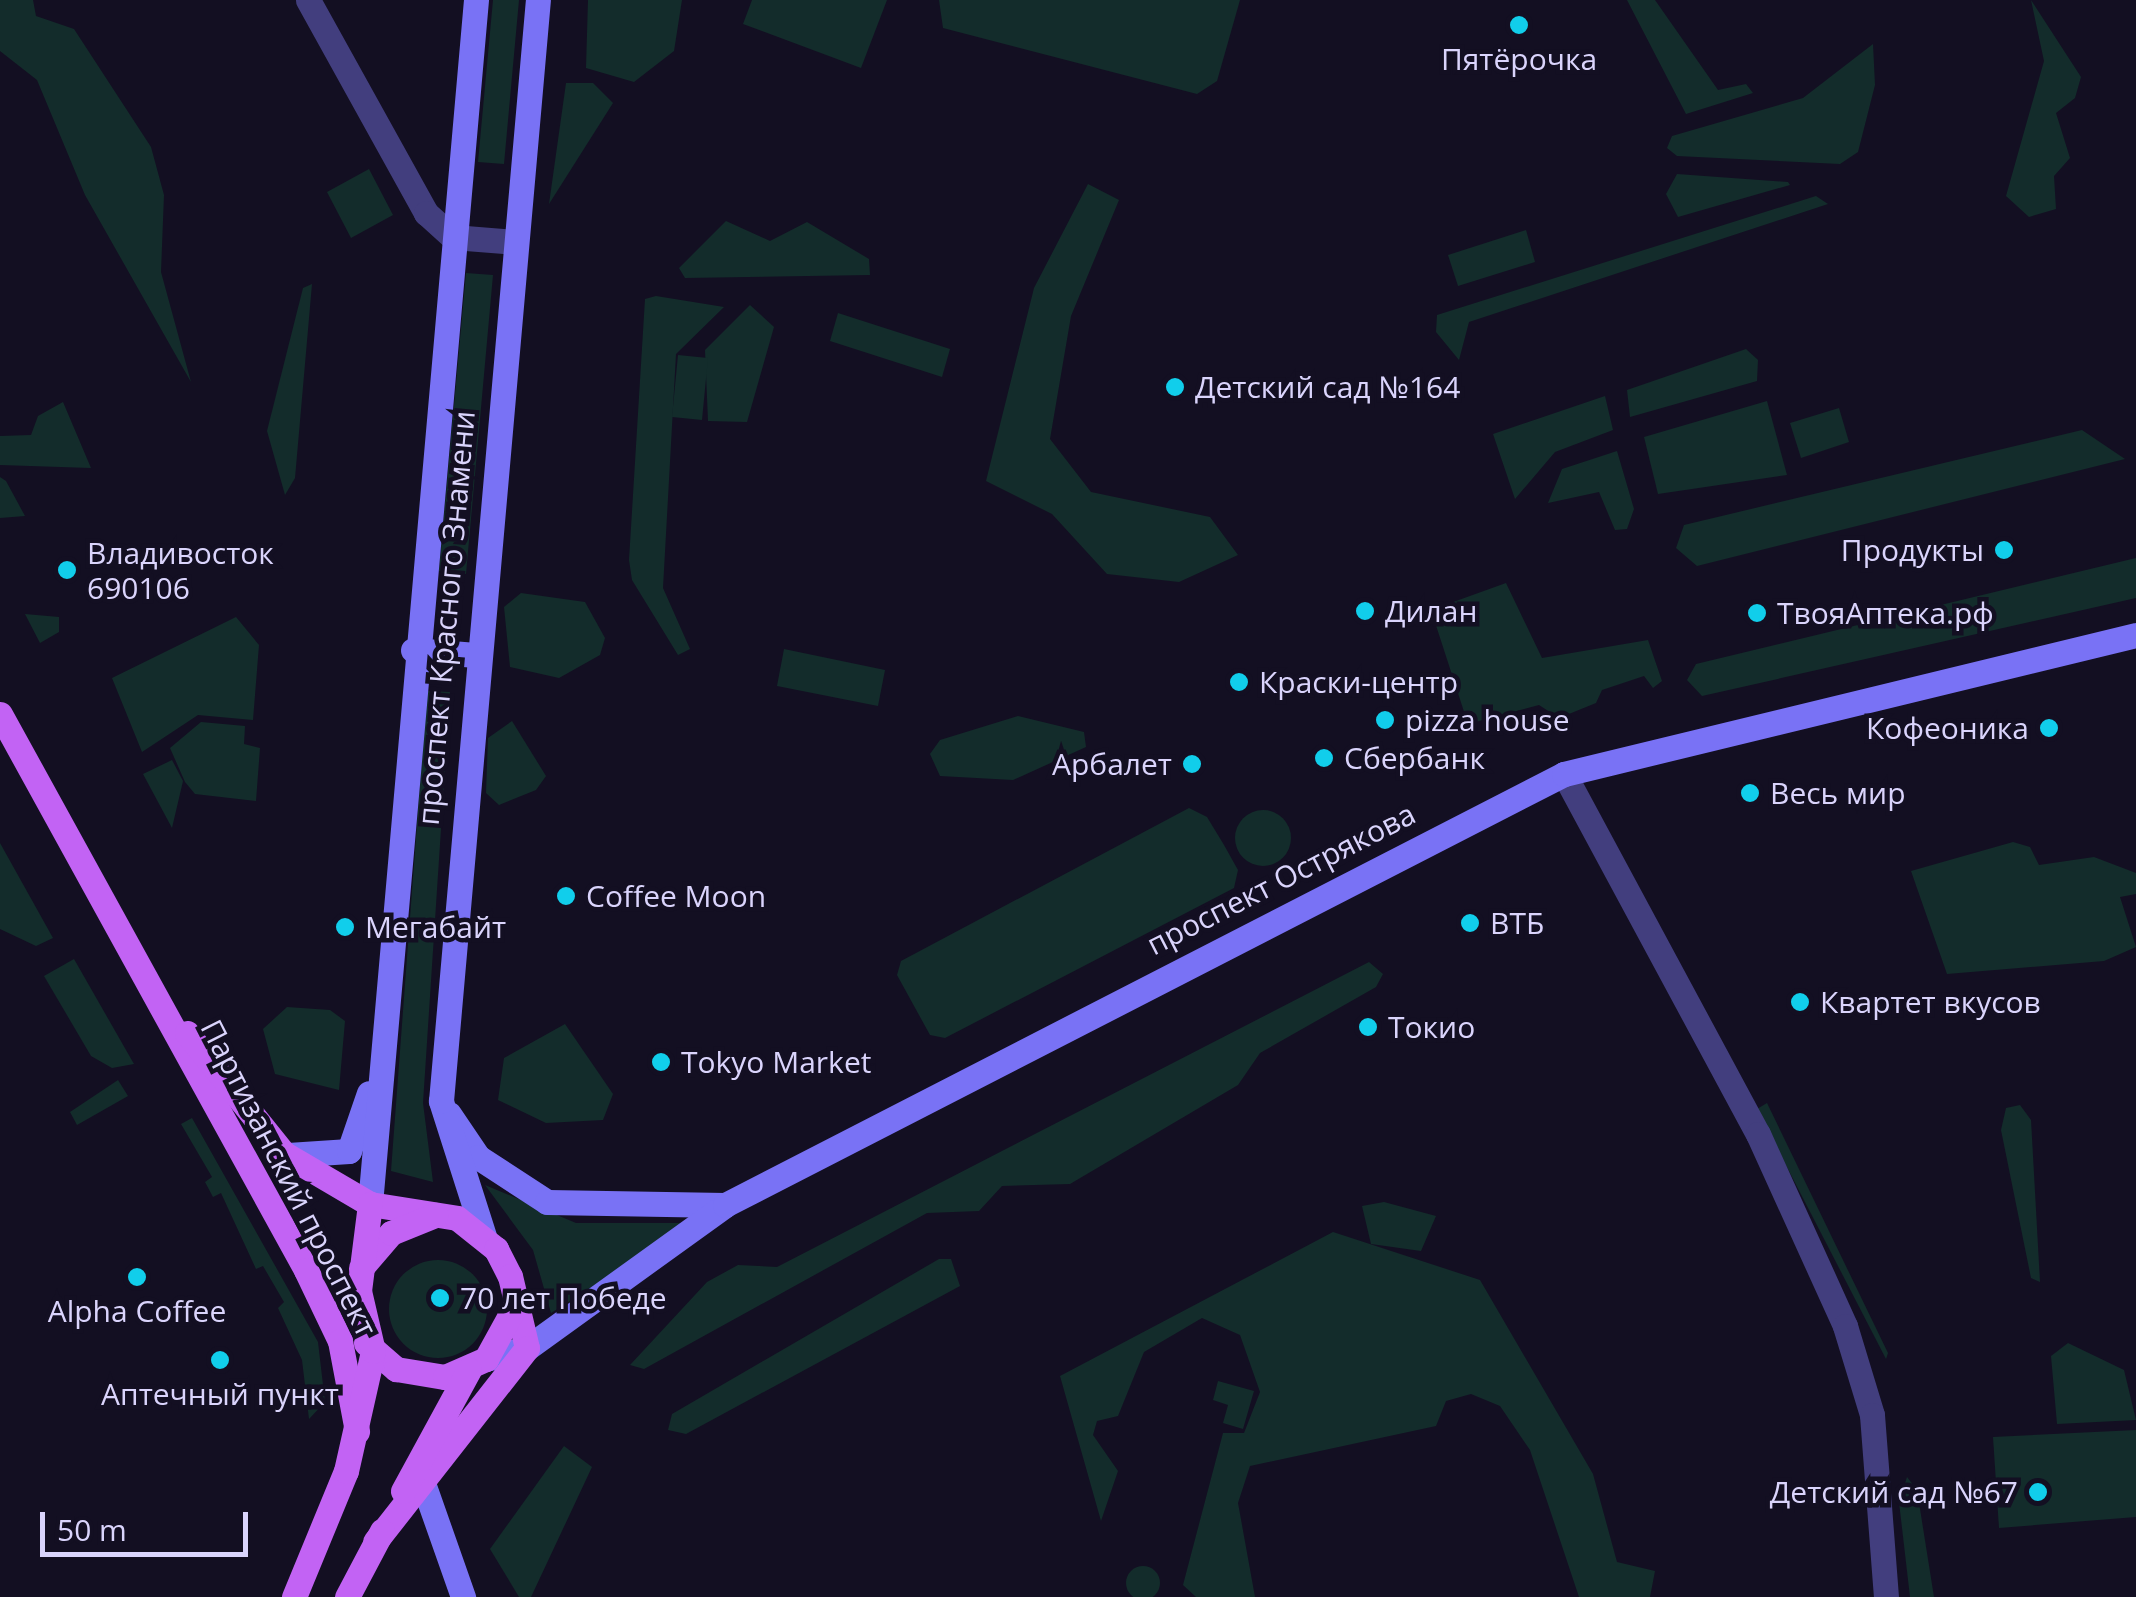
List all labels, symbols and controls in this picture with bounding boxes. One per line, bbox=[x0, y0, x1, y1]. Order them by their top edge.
marker: Пятёрочка bbox=[1508, 14, 1530, 36]
place label: Пятёрочка bbox=[1441, 41, 1597, 77]
place label: Детский сад №164 bbox=[1195, 369, 1460, 405]
marker: Детский сад №164 bbox=[1164, 376, 1186, 398]
street label: проспект Красного Знамени bbox=[410, 409, 482, 827]
place label: Продукты bbox=[1841, 532, 1984, 568]
place label: Владивосток 690106 bbox=[87, 535, 274, 606]
marker: Продукты bbox=[1993, 539, 2015, 561]
marker: Владивосток 690106 bbox=[56, 559, 78, 581]
place label: Дилан bbox=[1385, 593, 1477, 629]
place label: ТвояАптека.рф bbox=[1777, 595, 1994, 631]
marker: Дилан bbox=[1354, 600, 1376, 622]
marker: ТвояАптека.рф bbox=[1746, 602, 1768, 624]
place label: Краски-центр bbox=[1259, 664, 1458, 700]
marker: Краски-центр bbox=[1228, 671, 1250, 693]
place label: pizza house bbox=[1405, 702, 1570, 738]
marker: pizza house bbox=[1374, 709, 1396, 731]
place label: Кофеоника bbox=[1866, 710, 2029, 746]
marker: Кофеоника bbox=[2038, 717, 2060, 739]
place label: Сбербанк bbox=[1344, 740, 1485, 776]
place label: Арбалет bbox=[1052, 746, 1172, 782]
marker: Сбербанк bbox=[1313, 747, 1335, 769]
marker: Арбалет bbox=[1181, 753, 1203, 775]
place label: Весь мир bbox=[1770, 775, 1906, 811]
marker: Весь мир bbox=[1739, 782, 1761, 804]
street label: проспект Острякова bbox=[1141, 796, 1421, 962]
place label: Coffee Moon bbox=[586, 878, 766, 914]
marker: Coffee Moon bbox=[555, 885, 577, 907]
place label: ВТБ bbox=[1490, 905, 1544, 941]
place label: Мегабайт bbox=[365, 909, 506, 945]
marker: ВТБ bbox=[1459, 912, 1481, 934]
marker: Мегабайт bbox=[334, 916, 356, 938]
place label: Квартет вкусов bbox=[1820, 984, 2041, 1020]
marker: Квартет вкусов bbox=[1789, 991, 1811, 1013]
place label: Токио bbox=[1388, 1009, 1475, 1045]
street label: Партизанский проспект bbox=[193, 1014, 385, 1342]
marker: Токио bbox=[1357, 1016, 1379, 1038]
place label: Tokyo Market bbox=[681, 1044, 871, 1080]
marker: Tokyo Market bbox=[650, 1051, 672, 1073]
marker: Alpha Coffee bbox=[126, 1266, 148, 1288]
place label: 70 лет Победе bbox=[460, 1280, 667, 1316]
marker: 70 лет Победе bbox=[429, 1287, 451, 1309]
place label: Alpha Coffee bbox=[48, 1293, 226, 1329]
marker: Аптечный пункт bbox=[209, 1349, 231, 1371]
place label: Аптечный пункт bbox=[101, 1376, 339, 1412]
place label: Детский сад №67 bbox=[1770, 1474, 2018, 1510]
marker: Детский сад №67 bbox=[2027, 1481, 2049, 1503]
scale bar bbox=[45, 1492, 252, 1554]
text: 50 m bbox=[57, 1509, 127, 1550]

